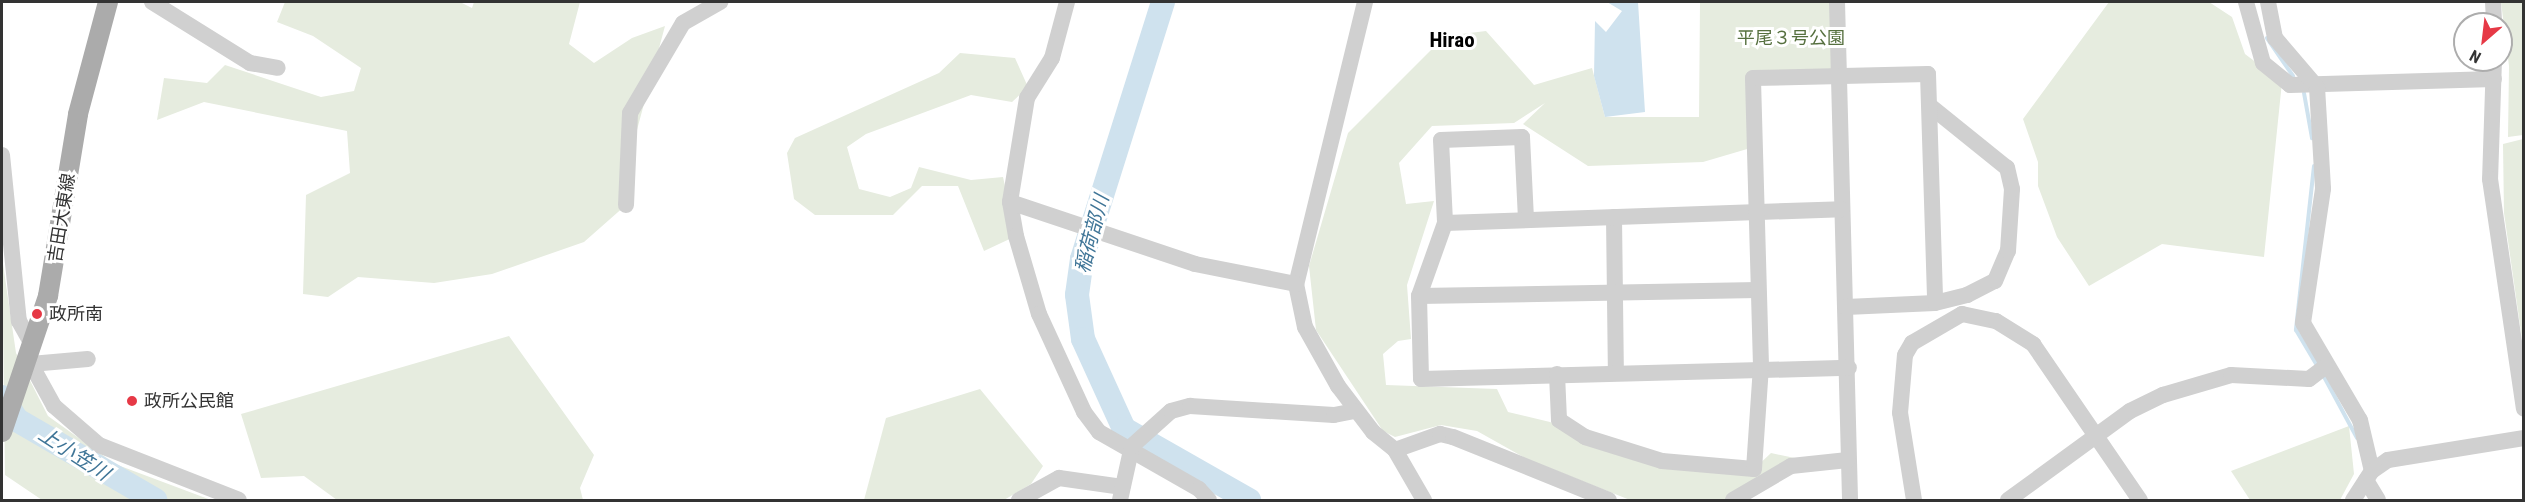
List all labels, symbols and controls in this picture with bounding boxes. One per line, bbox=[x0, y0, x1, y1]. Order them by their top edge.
north arrow bbox=[2453, 12, 2513, 72]
district label: Hirao bbox=[1429, 27, 1475, 53]
park label: 平尾３号公園 bbox=[1737, 27, 1845, 49]
text: N bbox=[2466, 46, 2484, 67]
street label: 吉田大東線 bbox=[44, 172, 80, 264]
water label: 稲荷部川 bbox=[1070, 192, 1114, 276]
place label: 政所南 bbox=[49, 303, 103, 325]
marker: 政所南 bbox=[30, 307, 44, 321]
place label: 政所公民館 bbox=[144, 390, 234, 412]
marker: 政所公民館 bbox=[125, 394, 139, 408]
water label: 上小笠川 bbox=[34, 422, 114, 486]

